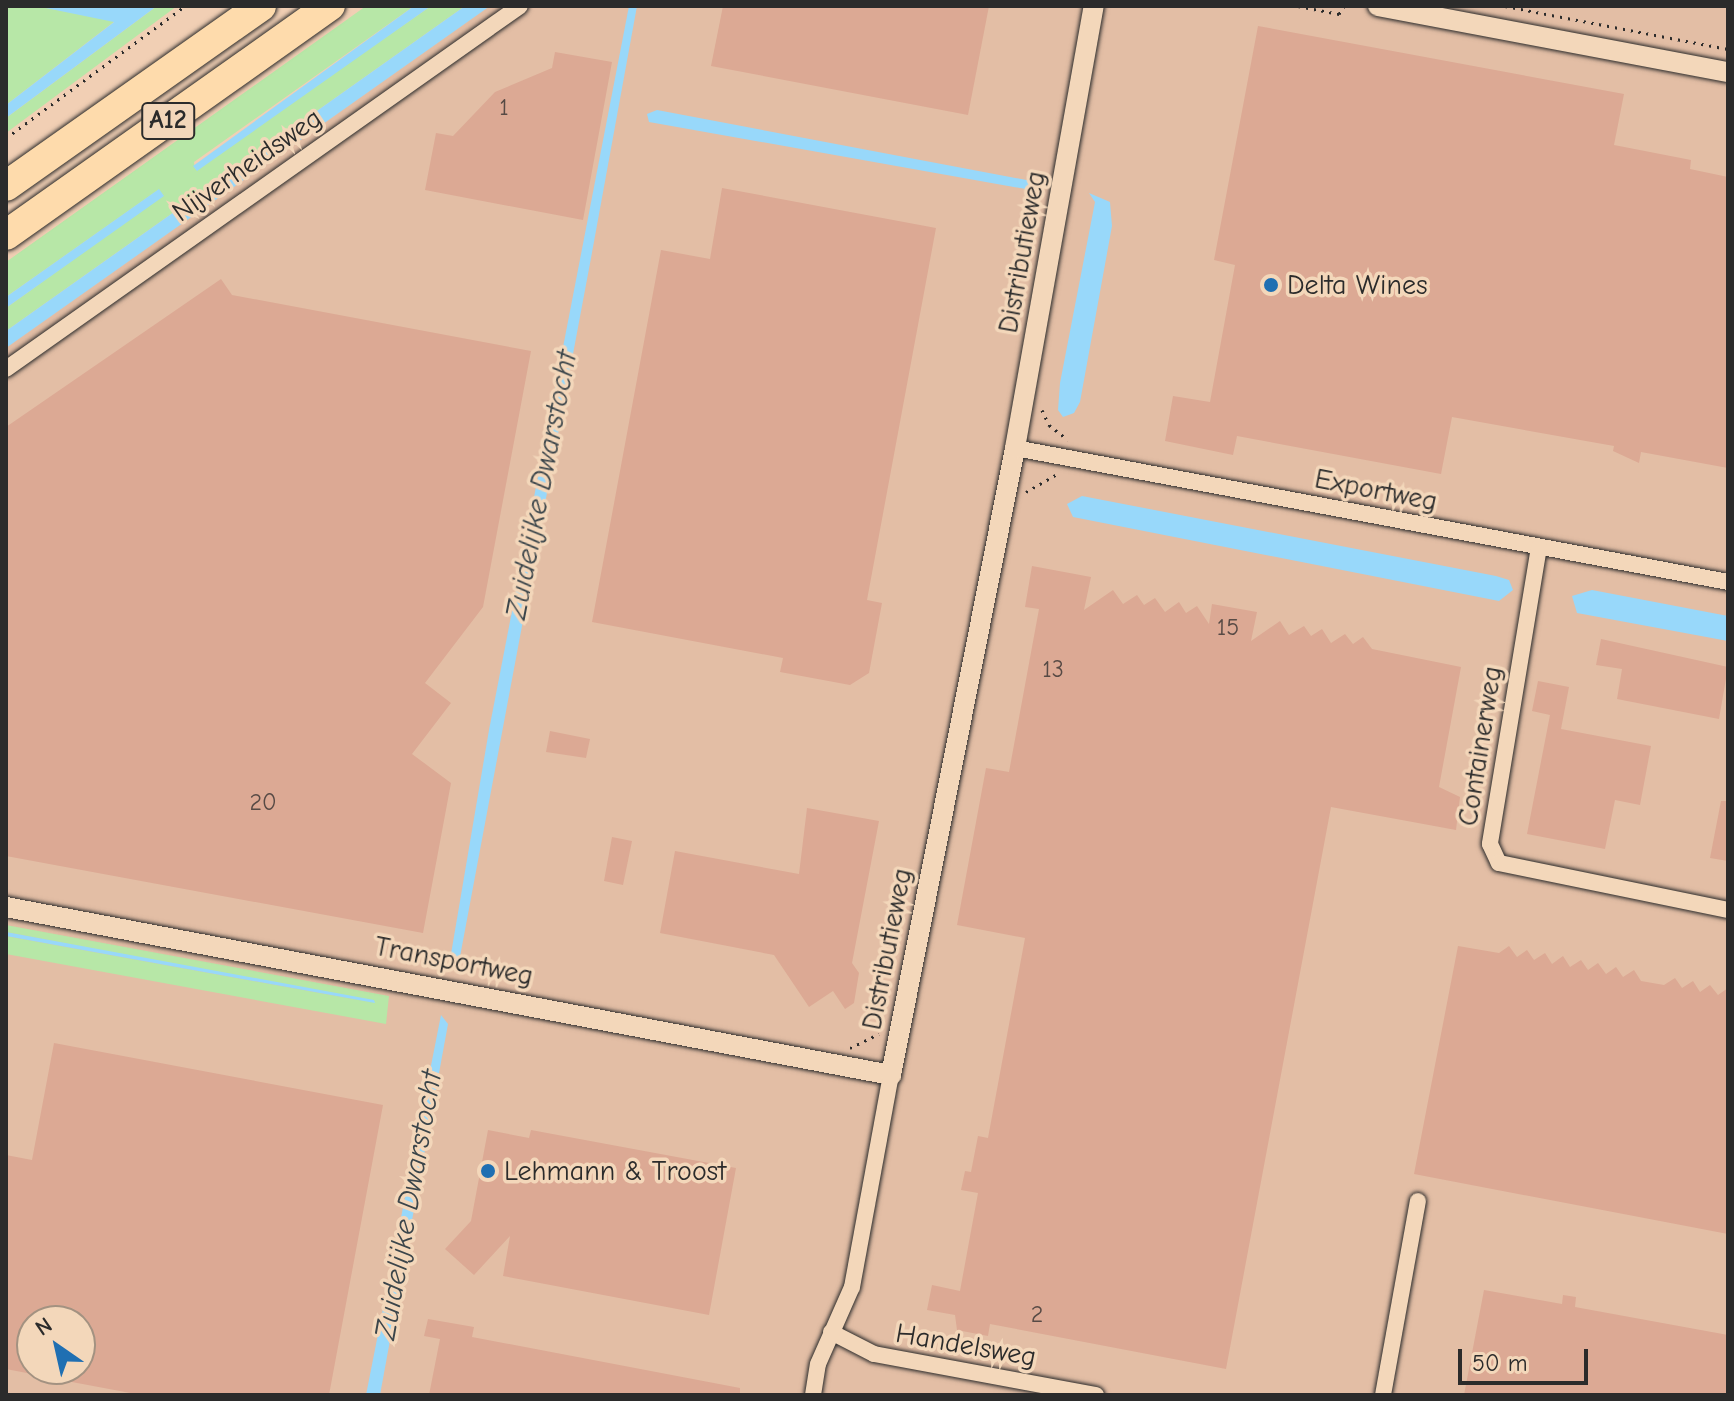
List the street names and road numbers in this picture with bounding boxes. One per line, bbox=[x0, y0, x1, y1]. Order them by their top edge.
road number: A12 bbox=[140, 99, 196, 143]
street label: Nijverheidsweg bbox=[166, 101, 328, 229]
street label: Distributieweg bbox=[991, 168, 1053, 336]
street label: Exportweg bbox=[1312, 462, 1440, 518]
street label: Containerweg bbox=[1451, 664, 1509, 828]
street label: Distributieweg bbox=[855, 865, 919, 1033]
street label: Transportweg bbox=[372, 929, 536, 993]
street label: Handelsweg bbox=[893, 1316, 1039, 1374]

